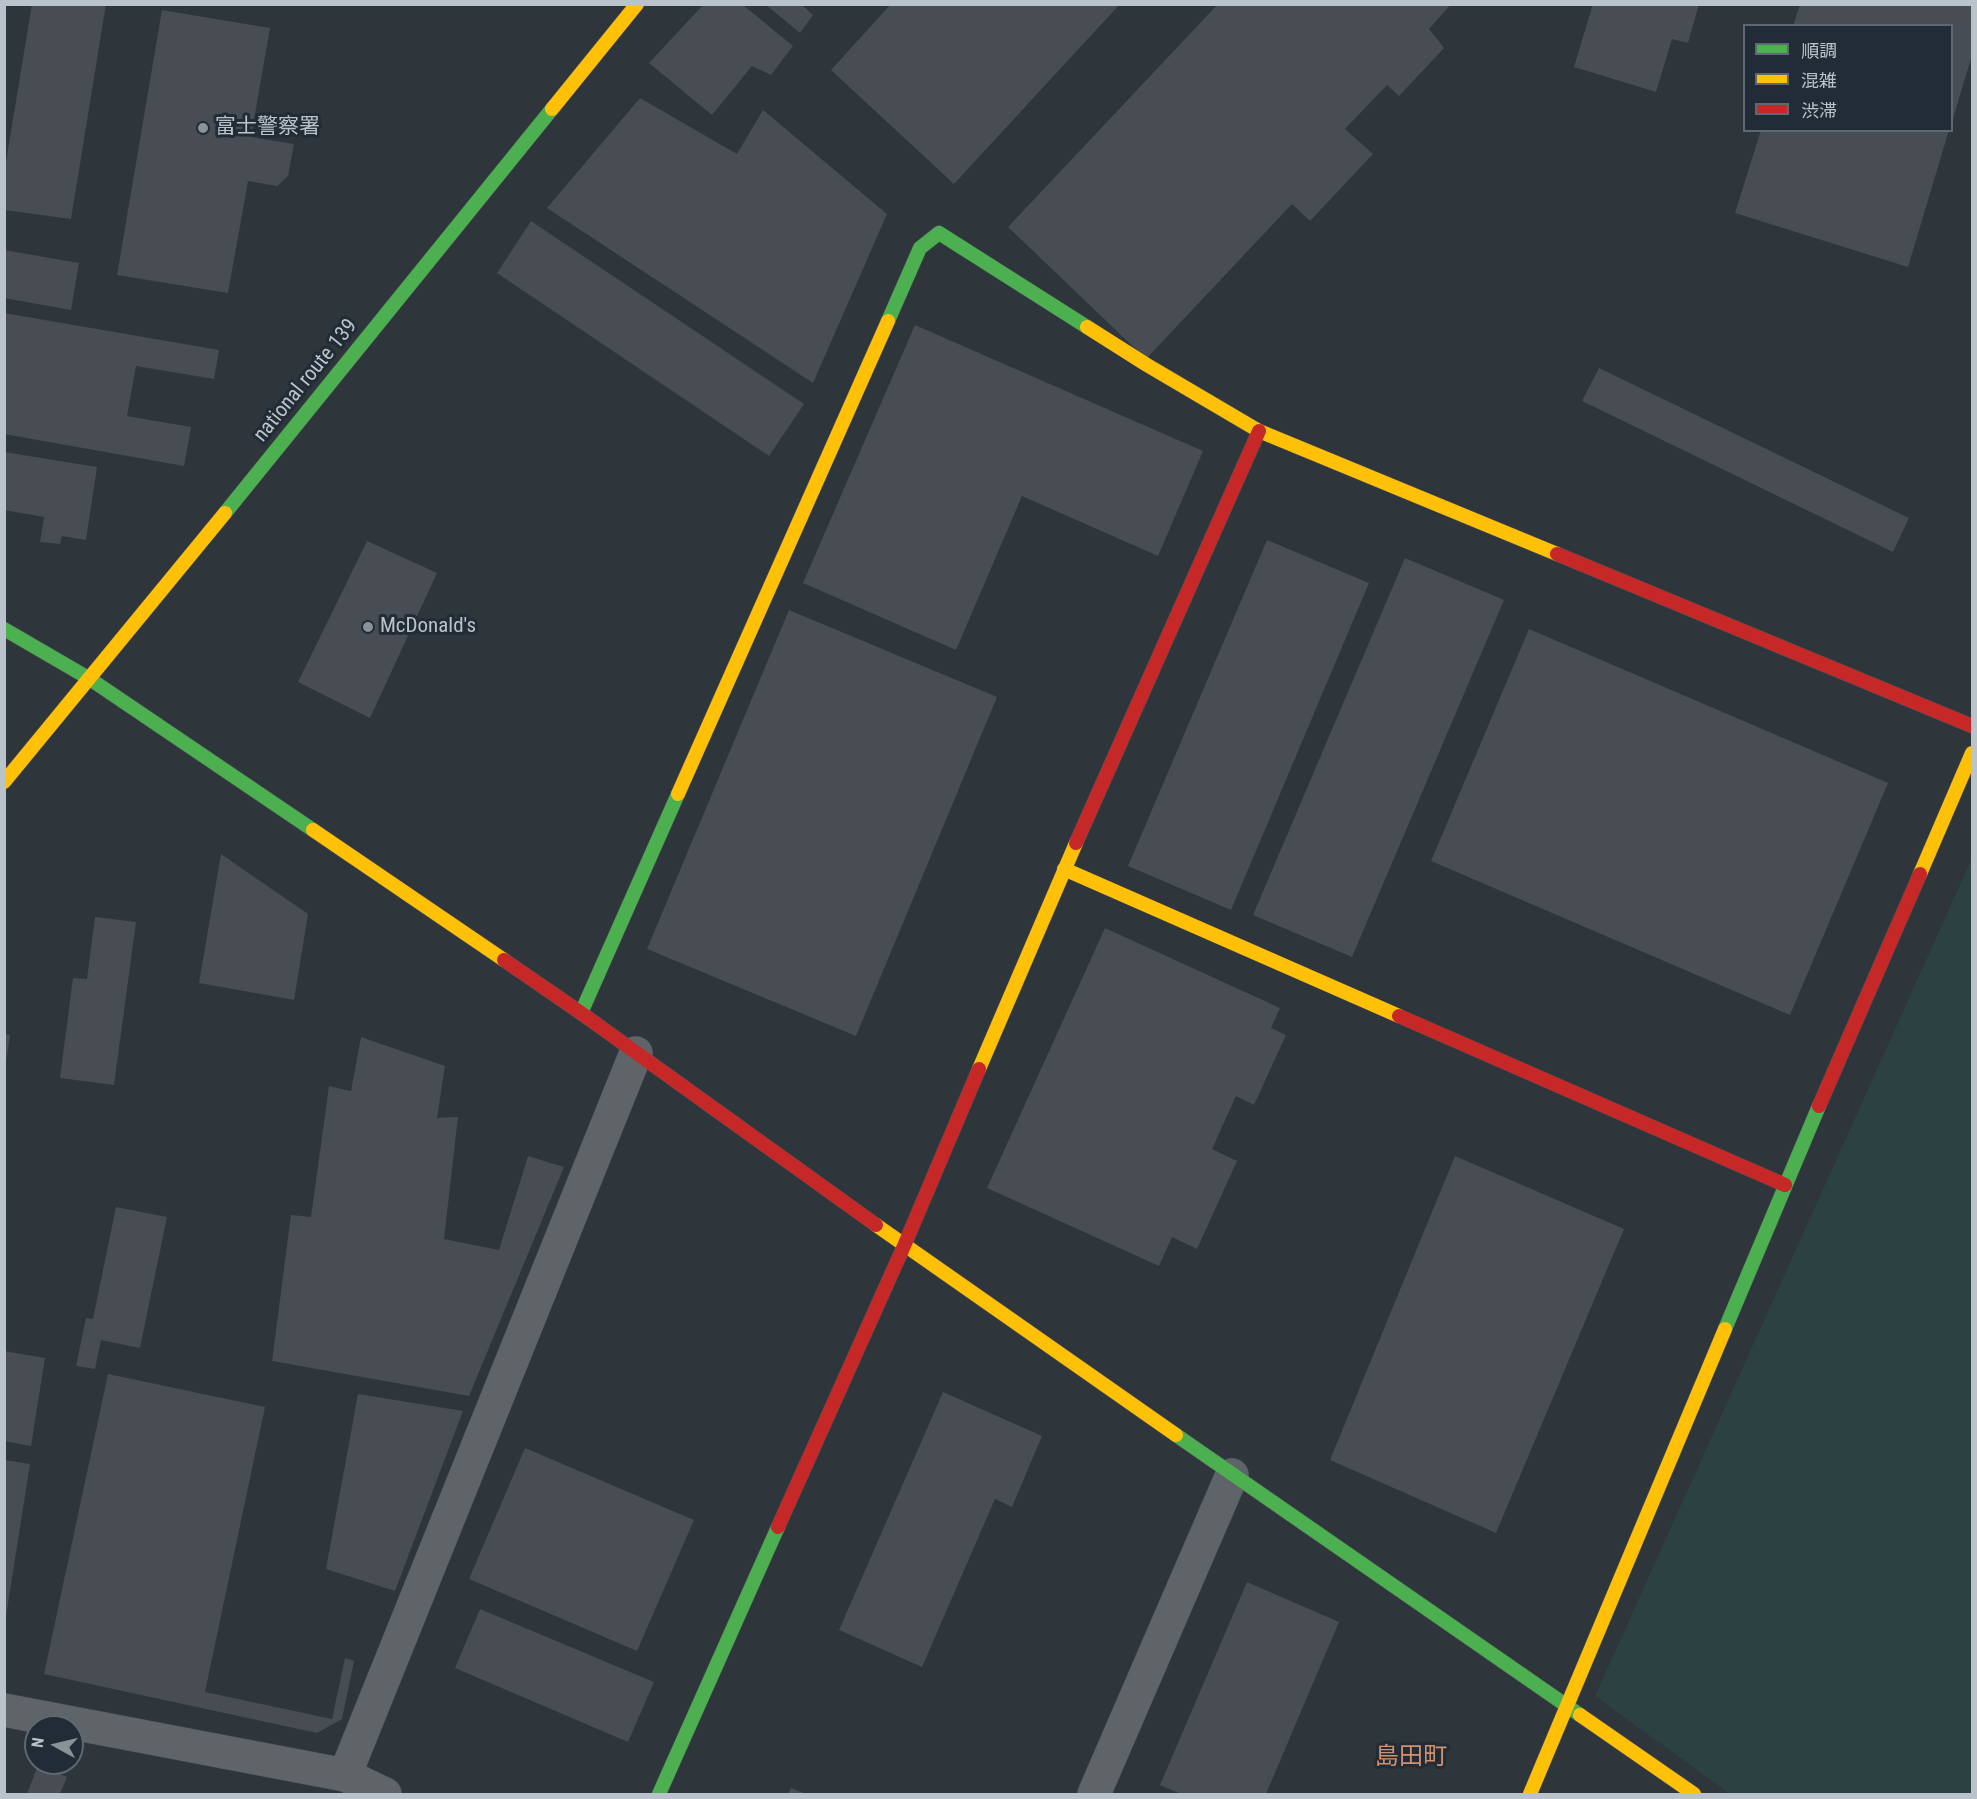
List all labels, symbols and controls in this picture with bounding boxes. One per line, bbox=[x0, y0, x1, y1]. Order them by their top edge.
legend bbox=[1743, 24, 1953, 132]
text: 順調 bbox=[1801, 40, 1837, 61]
text: 混雑 bbox=[1801, 70, 1837, 91]
text: 渋滞 bbox=[1801, 100, 1837, 121]
place label: 富士警察署 bbox=[215, 115, 320, 141]
marker: 富士警察署 bbox=[196, 121, 210, 135]
street label: national route 139 bbox=[249, 315, 363, 447]
place label: McDonald's bbox=[380, 614, 476, 640]
marker: McDonald's bbox=[361, 620, 375, 634]
north arrow bbox=[24, 1715, 84, 1775]
text: N bbox=[28, 1737, 48, 1749]
district label: 島田町 bbox=[1375, 1744, 1447, 1772]

